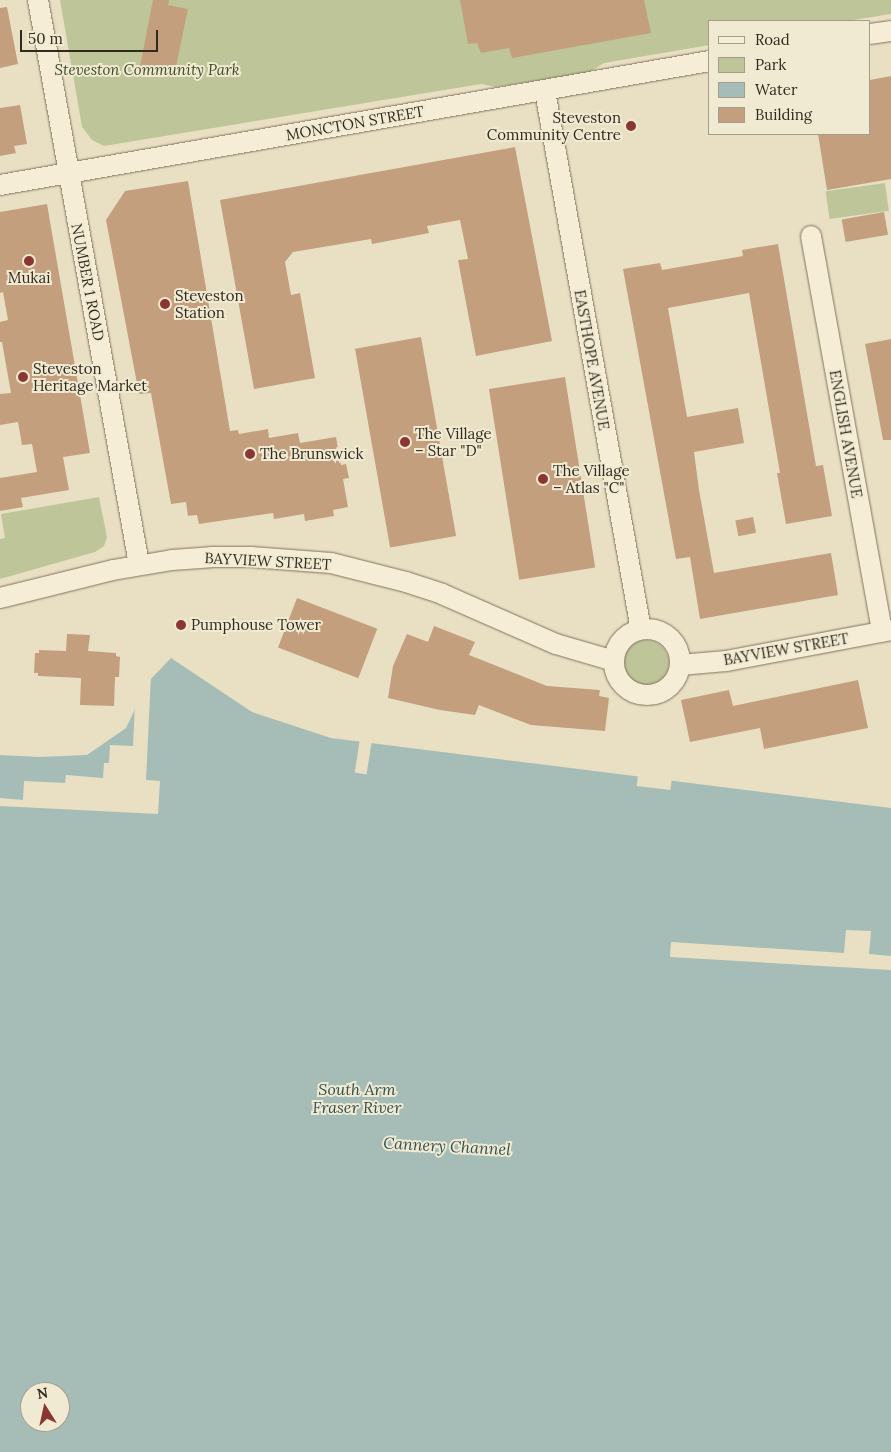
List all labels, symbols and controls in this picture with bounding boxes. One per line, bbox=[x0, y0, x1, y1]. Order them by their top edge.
scale bar bbox=[22, 20, 160, 52]
legend bbox=[708, 20, 871, 135]
text: 50 m bbox=[28, 29, 63, 48]
text: Road bbox=[755, 30, 790, 49]
text: Park bbox=[755, 55, 786, 74]
park label: Steveston Community Park bbox=[55, 61, 239, 79]
text: Water bbox=[755, 80, 797, 99]
street label: MONCTON STREET bbox=[285, 102, 425, 144]
text: Building bbox=[755, 105, 812, 124]
place label: Steveston Community Centre bbox=[487, 108, 621, 143]
marker: Steveston Community Centre bbox=[625, 120, 637, 132]
street label: NUMBER 1 ROAD bbox=[68, 222, 108, 342]
marker: Mukai bbox=[23, 255, 35, 267]
place label: Mukai bbox=[8, 269, 50, 287]
place label: Steveston Station bbox=[175, 286, 244, 321]
street label: EASTHOPE AVENUE bbox=[571, 288, 613, 432]
marker: Steveston Station bbox=[159, 298, 171, 310]
place label: Steveston Heritage Market bbox=[33, 359, 147, 394]
street label: ENGLISH AVENUE bbox=[826, 368, 866, 500]
marker: Steveston Heritage Market bbox=[17, 371, 29, 383]
place label: The Village – Star "D" bbox=[415, 424, 492, 459]
marker: The Village – Star "D" bbox=[399, 436, 411, 448]
place label: The Brunswick bbox=[260, 445, 364, 463]
marker: The Brunswick bbox=[244, 448, 256, 460]
place label: The Village – Atlas "C" bbox=[553, 461, 630, 496]
marker: The Village – Atlas "C" bbox=[537, 473, 549, 485]
street label: BAYVIEW STREET bbox=[204, 549, 332, 573]
place label: Pumphouse Tower bbox=[191, 616, 321, 634]
marker: Pumphouse Tower bbox=[175, 619, 187, 631]
street label: BAYVIEW STREET bbox=[722, 629, 850, 669]
water label: South Arm Fraser River bbox=[313, 1079, 401, 1117]
water label: Cannery Channel bbox=[383, 1133, 511, 1159]
north arrow bbox=[20, 1382, 70, 1432]
text: N bbox=[36, 1383, 49, 1403]

